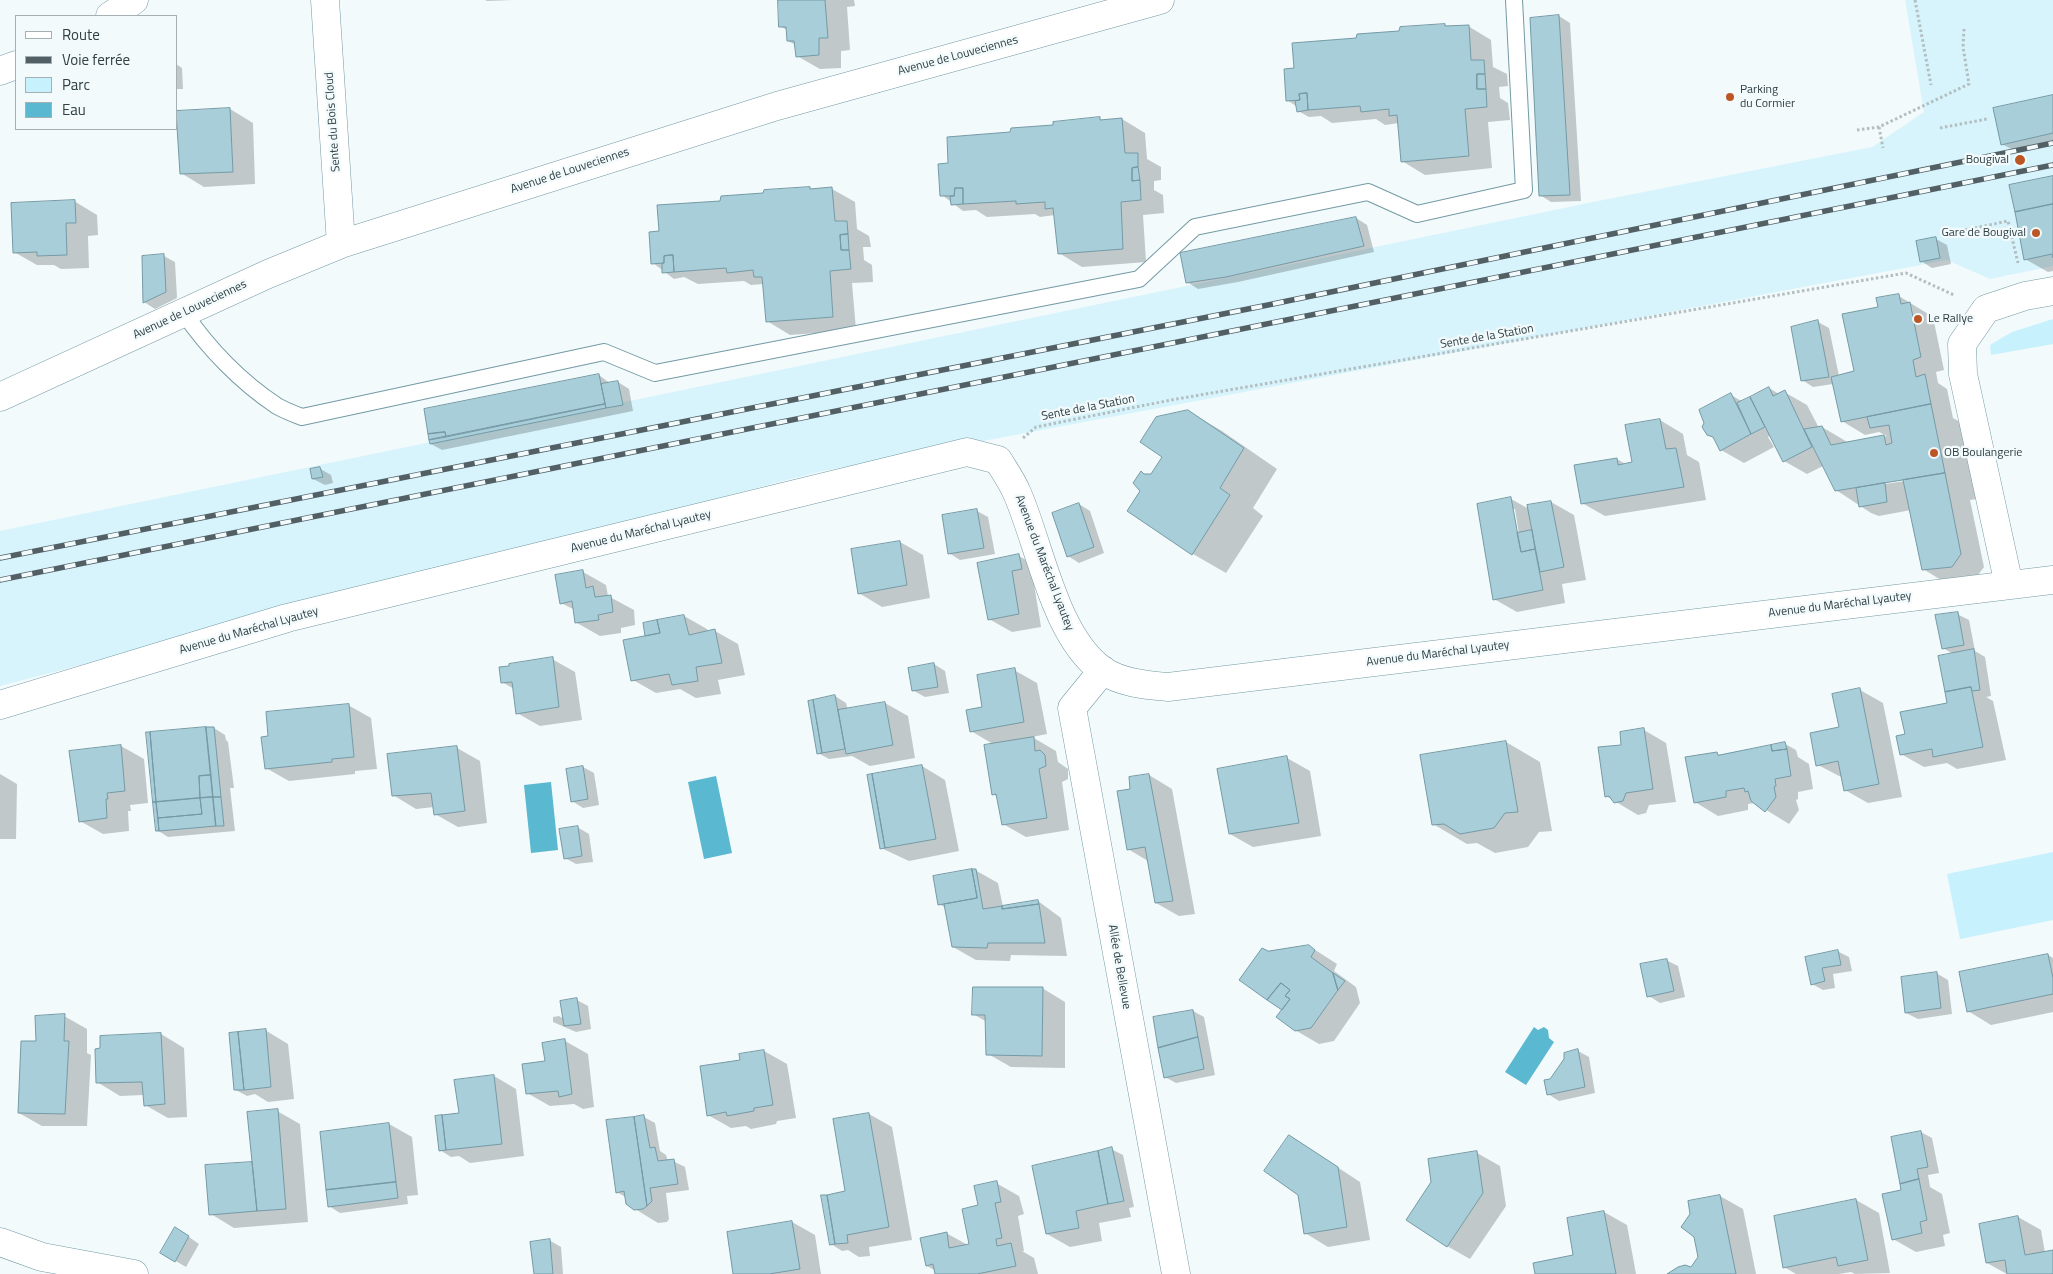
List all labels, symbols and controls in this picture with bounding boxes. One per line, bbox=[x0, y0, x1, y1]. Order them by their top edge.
legend bbox=[15, 15, 178, 130]
text: Route bbox=[62, 23, 100, 46]
street label: Avenue de Louveciennes bbox=[896, 33, 1020, 79]
text: Voie ferrée bbox=[62, 48, 130, 71]
street label: Sente du Bois Cloud bbox=[322, 72, 344, 172]
text: Parc bbox=[62, 73, 90, 96]
place label: Parking du Cormier bbox=[1740, 83, 1795, 111]
marker: Parking du Cormier bbox=[1724, 91, 1736, 103]
text: Eau bbox=[62, 98, 86, 121]
street label: Avenue de Louveciennes bbox=[509, 145, 631, 197]
place label: Bougival bbox=[1966, 153, 2009, 167]
marker: Bougival bbox=[2013, 153, 2027, 167]
place label: Gare de Bougival bbox=[1941, 226, 2026, 240]
marker: Gare de Bougival bbox=[2030, 227, 2042, 239]
street label: Avenue de Louveciennes bbox=[131, 277, 249, 343]
place label: Le Rallye bbox=[1928, 312, 1973, 326]
marker: Le Rallye bbox=[1912, 313, 1924, 325]
street label: Sente de la Station bbox=[1439, 322, 1535, 352]
street label: Sente de la Station bbox=[1040, 392, 1136, 424]
place label: OB Boulangerie bbox=[1944, 446, 2022, 460]
marker: OB Boulangerie bbox=[1928, 447, 1940, 459]
street label: Avenue du Maréchal Lyautey bbox=[1011, 493, 1077, 633]
street label: Avenue du Maréchal Lyautey bbox=[569, 508, 713, 556]
street label: Avenue du Maréchal Lyautey bbox=[1768, 589, 1912, 621]
street label: Avenue du Maréchal Lyautey bbox=[178, 604, 320, 658]
street label: Avenue du Maréchal Lyautey bbox=[1366, 638, 1510, 670]
street label: Allée de Bellevue bbox=[1104, 924, 1134, 1010]

